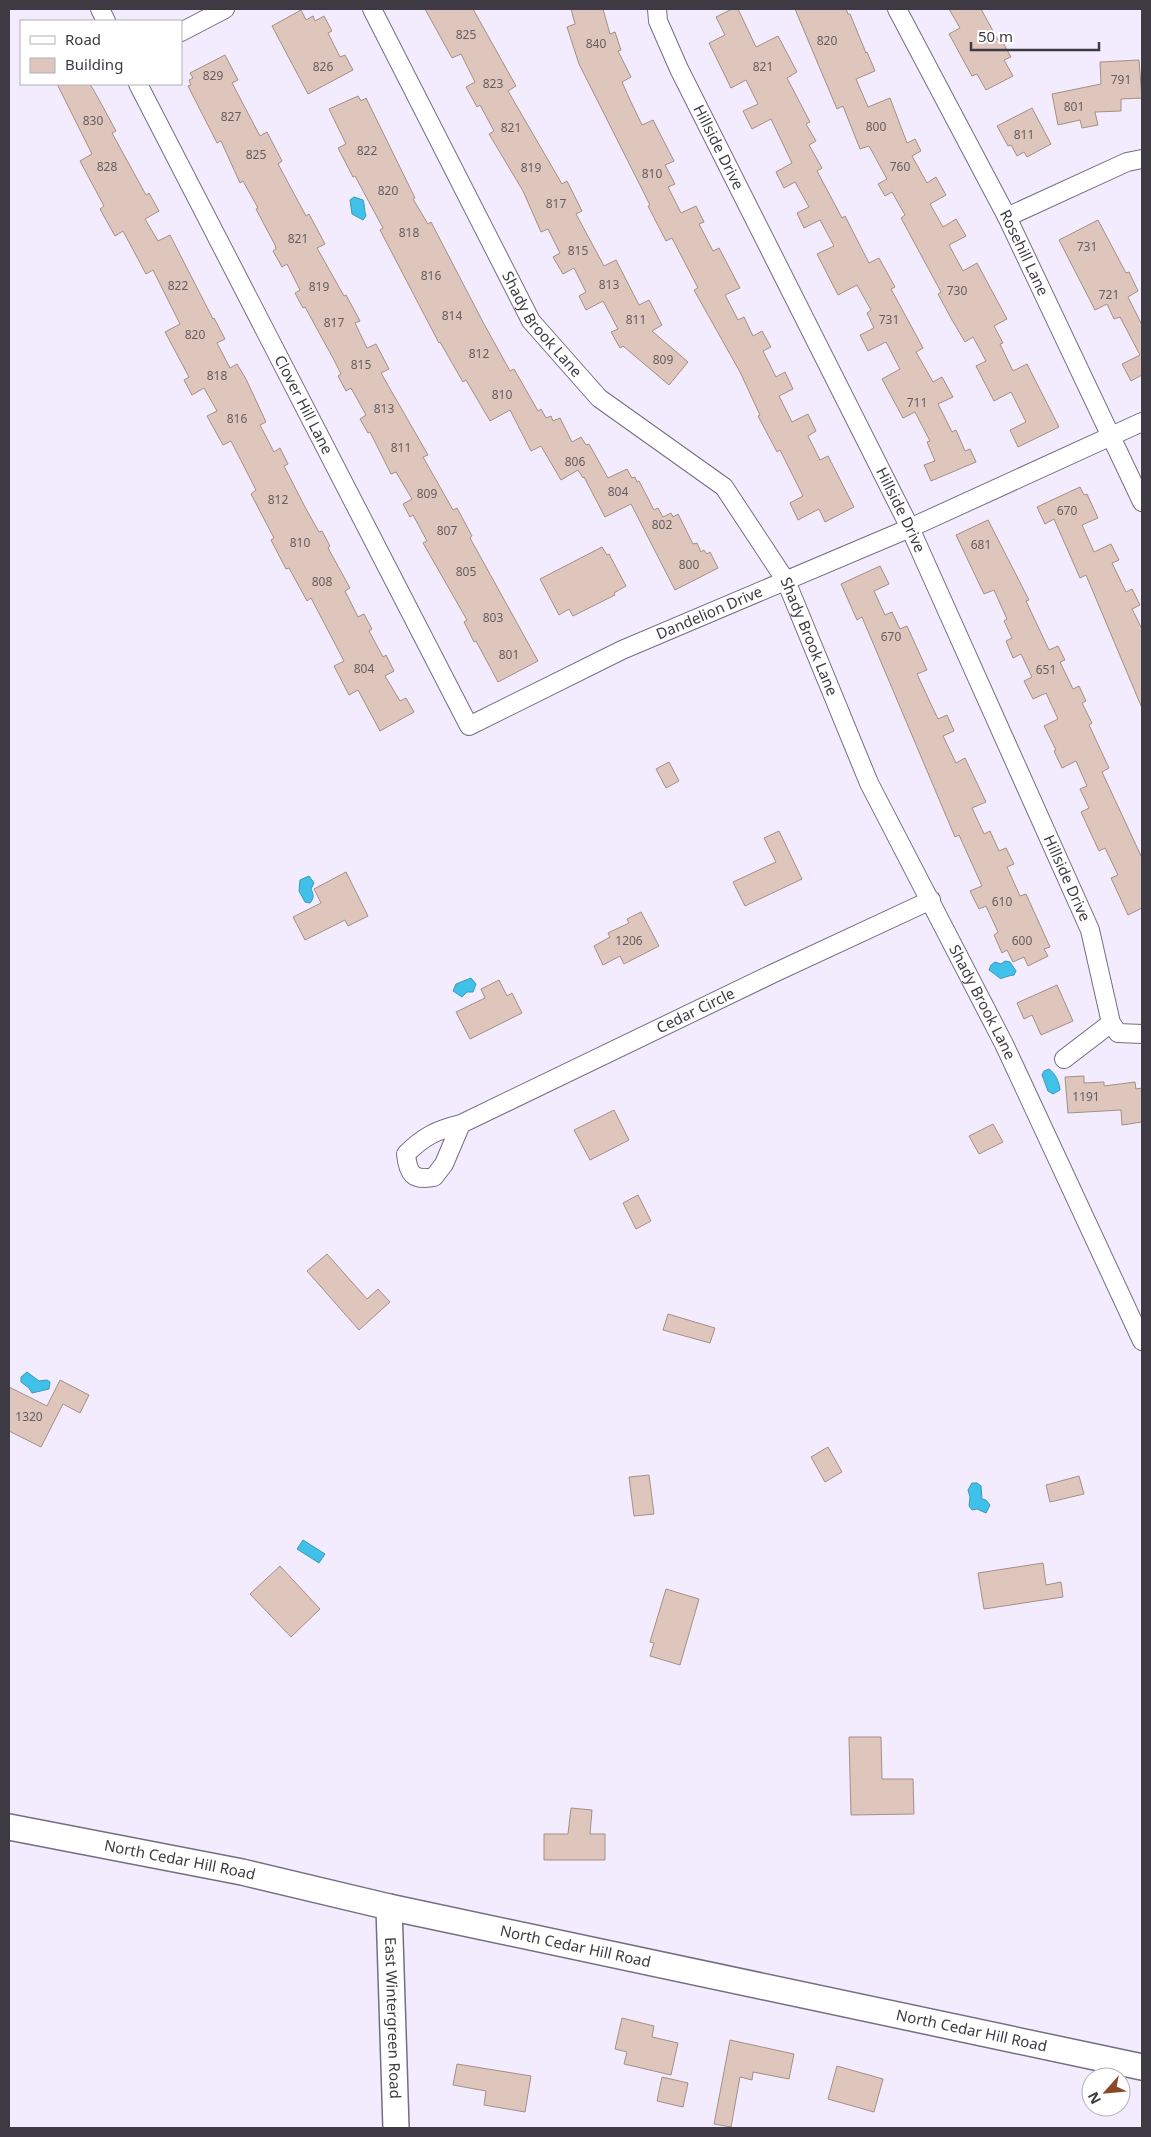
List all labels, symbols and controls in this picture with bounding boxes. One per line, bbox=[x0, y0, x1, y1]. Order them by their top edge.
legend bbox=[20, 20, 182, 85]
scale bar bbox=[971, 20, 1098, 52]
house number: 825 bbox=[456, 26, 476, 43]
text: 50 m bbox=[978, 26, 1013, 46]
text: Road bbox=[65, 29, 101, 49]
house number: 820 bbox=[817, 32, 837, 49]
house number: 840 bbox=[586, 35, 606, 52]
text: Building bbox=[65, 54, 123, 74]
house number: 826 bbox=[313, 58, 333, 75]
house number: 821 bbox=[753, 58, 773, 75]
house number: 829 bbox=[203, 67, 223, 84]
house number: 791 bbox=[1111, 71, 1131, 88]
house number: 823 bbox=[483, 75, 503, 92]
house number: 801 bbox=[1064, 98, 1084, 115]
street label: Hillside Drive bbox=[690, 101, 749, 193]
house number: 827 bbox=[221, 108, 241, 125]
house number: 830 bbox=[83, 112, 103, 129]
house number: 800 bbox=[866, 118, 886, 135]
house number: 821 bbox=[501, 119, 521, 136]
house number: 811 bbox=[1014, 126, 1034, 143]
house number: 822 bbox=[357, 142, 377, 159]
house number: 825 bbox=[246, 146, 266, 163]
house number: 828 bbox=[97, 158, 117, 175]
house number: 760 bbox=[890, 158, 910, 175]
house number: 819 bbox=[521, 159, 541, 176]
house number: 810 bbox=[642, 165, 662, 182]
house number: 820 bbox=[378, 182, 398, 199]
house number: 817 bbox=[546, 195, 566, 212]
street label: Rosehill Lane bbox=[996, 206, 1054, 299]
house number: 818 bbox=[399, 224, 419, 241]
house number: 821 bbox=[288, 230, 308, 247]
house number: 731 bbox=[1077, 238, 1097, 255]
house number: 815 bbox=[568, 242, 588, 259]
house number: 816 bbox=[421, 267, 441, 284]
street label: Shady Brook Lane bbox=[498, 267, 587, 381]
house number: 813 bbox=[599, 276, 619, 293]
house number: 822 bbox=[168, 277, 188, 294]
house number: 819 bbox=[309, 278, 329, 295]
house number: 730 bbox=[947, 282, 967, 299]
house number: 721 bbox=[1099, 286, 1119, 303]
house number: 814 bbox=[442, 307, 462, 324]
house number: 811 bbox=[626, 311, 646, 328]
house number: 731 bbox=[879, 311, 899, 328]
house number: 817 bbox=[324, 314, 344, 331]
house number: 820 bbox=[185, 326, 205, 343]
house number: 812 bbox=[469, 345, 489, 362]
street label: Clover Hill Lane bbox=[270, 351, 338, 457]
house number: 809 bbox=[653, 351, 673, 368]
house number: 815 bbox=[351, 356, 371, 373]
house number: 818 bbox=[207, 367, 227, 384]
house number: 810 bbox=[492, 386, 512, 403]
house number: 711 bbox=[907, 394, 927, 411]
house number: 813 bbox=[374, 400, 394, 417]
house number: 816 bbox=[227, 410, 247, 427]
house number: 811 bbox=[391, 439, 411, 456]
house number: 806 bbox=[565, 453, 585, 470]
street label: Hillside Drive bbox=[872, 464, 931, 555]
house number: 804 bbox=[608, 483, 628, 500]
house number: 809 bbox=[417, 485, 437, 502]
house number: 812 bbox=[268, 491, 288, 508]
house number: 670 bbox=[1057, 502, 1077, 519]
house number: 802 bbox=[652, 516, 672, 533]
house number: 807 bbox=[437, 522, 457, 539]
house number: 810 bbox=[290, 534, 310, 551]
house number: 681 bbox=[971, 536, 991, 553]
house number: 800 bbox=[679, 556, 699, 573]
house number: 805 bbox=[456, 563, 476, 580]
house number: 808 bbox=[312, 573, 332, 590]
street label: Shady Brook Lane bbox=[776, 574, 843, 698]
street label: Dandelion Drive bbox=[653, 581, 765, 643]
house number: 803 bbox=[483, 609, 503, 626]
house number: 670 bbox=[881, 628, 901, 645]
house number: 801 bbox=[499, 646, 519, 663]
house number: 804 bbox=[354, 660, 374, 677]
house number: 651 bbox=[1036, 661, 1056, 678]
street label: Hillside Drive bbox=[1040, 831, 1096, 924]
house number: 610 bbox=[992, 893, 1012, 910]
house number: 1206 bbox=[615, 932, 643, 949]
house number: 600 bbox=[1012, 932, 1032, 949]
street label: Shady Brook Lane bbox=[945, 941, 1021, 1062]
street label: Cedar Circle bbox=[653, 983, 738, 1037]
house number: 1191 bbox=[1072, 1088, 1100, 1105]
house number: 1320 bbox=[15, 1408, 43, 1425]
street label: North Cedar Hill Road bbox=[103, 1835, 258, 1884]
street label: North Cedar Hill Road bbox=[498, 1920, 653, 1971]
street label: East Wintergreen Road bbox=[381, 1937, 406, 2099]
street label: North Cedar Hill Road bbox=[895, 2004, 1049, 2056]
north arrow bbox=[1081, 2067, 1131, 2117]
text: N bbox=[1083, 2089, 1105, 2108]

